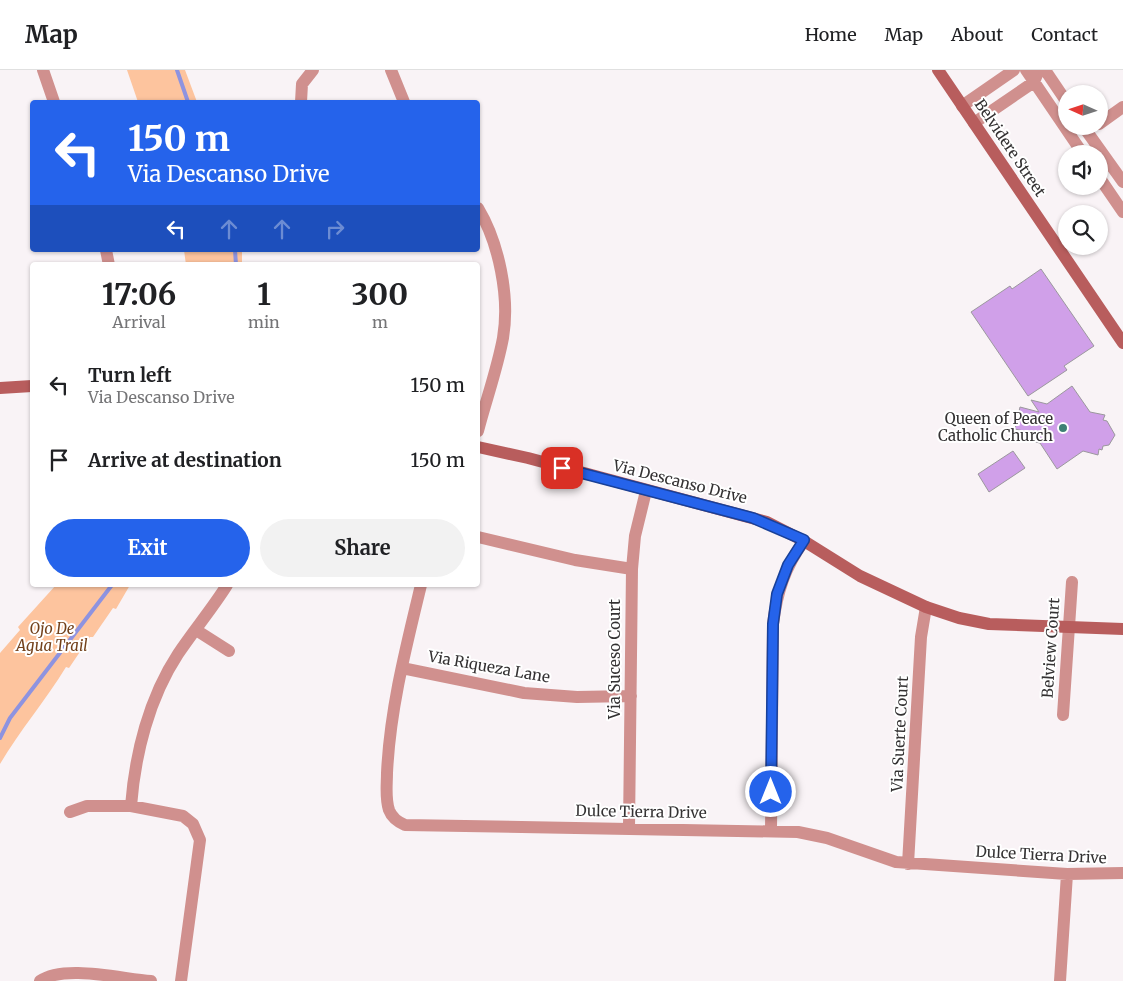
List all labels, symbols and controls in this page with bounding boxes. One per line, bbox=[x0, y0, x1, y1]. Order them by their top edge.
text: Map bbox=[25, 19, 78, 50]
text: Home bbox=[805, 23, 857, 46]
text: Map bbox=[885, 23, 923, 46]
text: About bbox=[951, 23, 1003, 46]
text: Contact bbox=[1031, 23, 1098, 46]
north arrow bbox=[1058, 85, 1108, 135]
map controls bbox=[1058, 85, 1108, 255]
street label: Belvidere Street bbox=[971, 95, 1050, 200]
text: 150 m bbox=[128, 117, 230, 161]
icon: left bbox=[45, 120, 110, 185]
button: sound bbox=[1058, 145, 1108, 195]
text: Via Descanso Drive bbox=[128, 160, 330, 188]
button: search bbox=[1058, 205, 1108, 255]
icon: left bbox=[162, 215, 190, 243]
icon: ahead bbox=[215, 215, 243, 243]
icon: ahead bbox=[268, 215, 296, 243]
icon: right bbox=[321, 215, 349, 243]
text: 17:06 bbox=[102, 275, 176, 313]
text: 1 bbox=[257, 275, 271, 313]
text: 300 bbox=[351, 275, 408, 313]
text: Arrival bbox=[112, 312, 166, 332]
text: min bbox=[248, 312, 280, 332]
text: m bbox=[372, 312, 388, 332]
text: Turn left bbox=[88, 363, 172, 387]
icon: left bbox=[45, 371, 73, 399]
text: 150 m bbox=[411, 373, 465, 397]
text: Via Descanso Drive bbox=[88, 387, 235, 407]
place label: Queen of Peace Catholic Church bbox=[938, 409, 1053, 445]
marker: Queen of Peace Catholic Church bbox=[1057, 422, 1069, 434]
icon: arrive bbox=[45, 446, 73, 474]
pin bbox=[541, 447, 583, 489]
text: Arrive at destination bbox=[88, 448, 282, 472]
text: 150 m bbox=[411, 448, 465, 472]
icon: arrive bbox=[548, 454, 576, 482]
street label: Via Descanso Drive bbox=[610, 455, 749, 507]
button: Exit bbox=[45, 519, 250, 577]
button: Share bbox=[260, 519, 465, 577]
street label: Belview Court bbox=[1038, 597, 1063, 699]
street label: Via Suceso Court bbox=[605, 599, 624, 720]
park label: Ojo De Agua Trail bbox=[15, 619, 88, 655]
street label: Via Riqueza Lane bbox=[426, 646, 552, 687]
street label: Via Suerte Court bbox=[887, 675, 912, 794]
position arrow bbox=[744, 765, 796, 817]
street label: Dulce Tierra Drive bbox=[575, 801, 707, 822]
street label: Dulce Tierra Drive bbox=[975, 842, 1107, 867]

